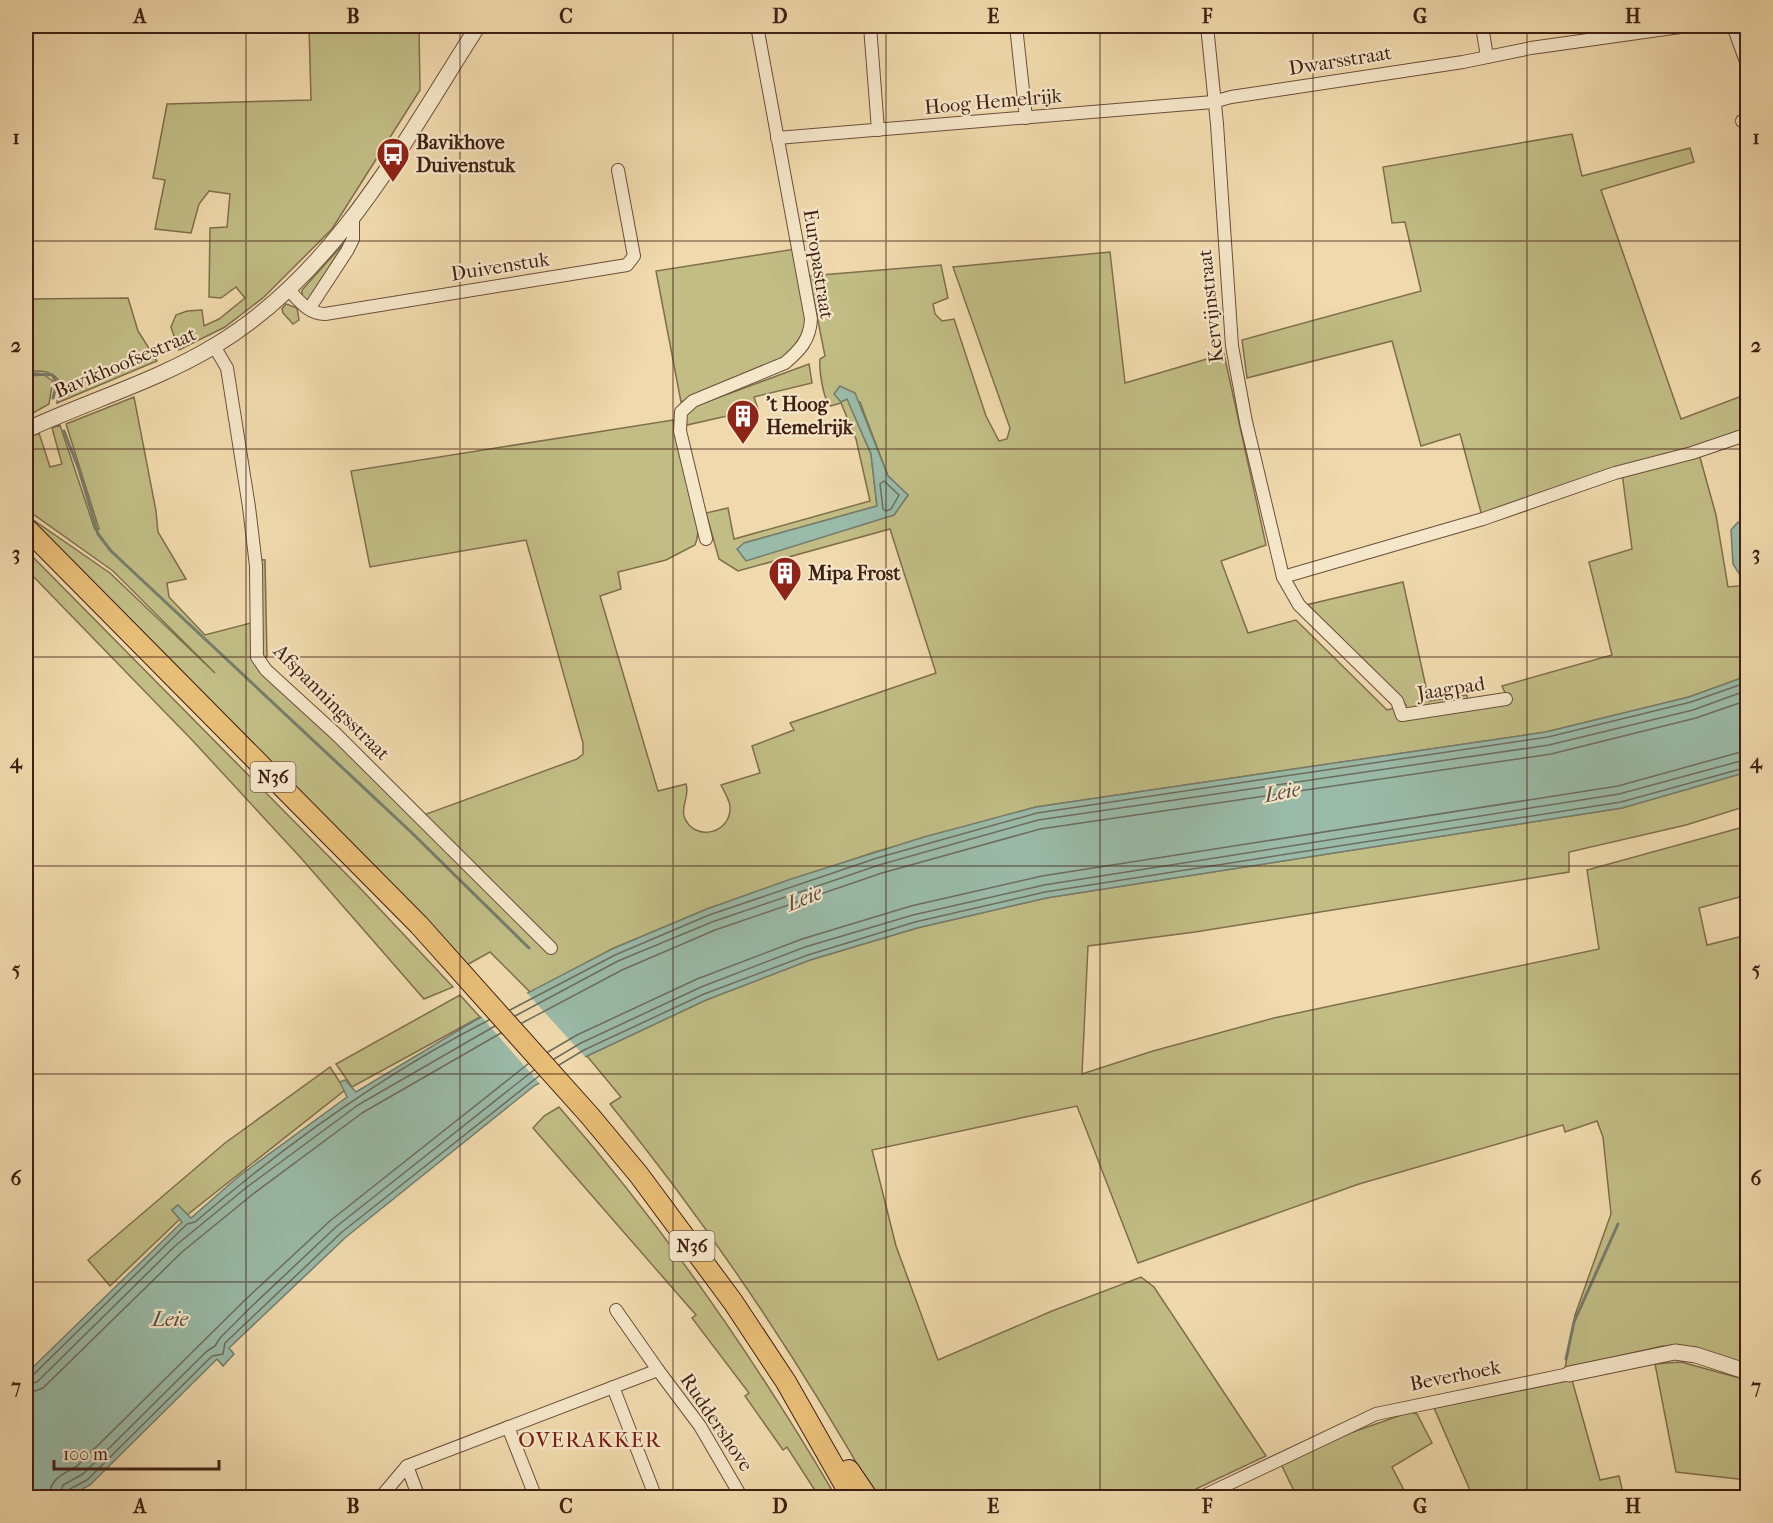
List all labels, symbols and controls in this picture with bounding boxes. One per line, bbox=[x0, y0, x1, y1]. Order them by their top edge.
text: A bbox=[132, 5, 148, 28]
text: B bbox=[346, 5, 360, 28]
text: C bbox=[559, 5, 573, 28]
text: D bbox=[772, 5, 788, 28]
text: E bbox=[987, 5, 999, 28]
text: F bbox=[1201, 5, 1213, 28]
text: G bbox=[1413, 5, 1427, 28]
text: H bbox=[1625, 5, 1641, 28]
street label: Dwarsstraat bbox=[1287, 41, 1393, 80]
street label: Hoog Hemelrijk bbox=[923, 84, 1063, 119]
text: 1 bbox=[12, 126, 20, 149]
text: 1 bbox=[1752, 126, 1760, 149]
place label: Bavikhove Duivenstuk bbox=[416, 131, 516, 177]
bus stop icon: Bavikhove Duivenstuk bbox=[375, 136, 411, 183]
street label: Europastraat bbox=[798, 208, 839, 321]
street label: Duivenstuk bbox=[449, 247, 552, 286]
street label: Kervijnstraat bbox=[1193, 248, 1228, 364]
street label: Bavikhoofsestraat bbox=[51, 322, 200, 403]
text: 2 bbox=[11, 334, 21, 357]
text: 2 bbox=[1751, 334, 1761, 357]
place label: 't Hoog Hemelrijk bbox=[766, 393, 854, 439]
building icon: 't Hoog Hemelrijk bbox=[725, 398, 761, 445]
text: 3 bbox=[12, 542, 20, 565]
text: 3 bbox=[1752, 542, 1760, 565]
building icon: Mipa Frost bbox=[767, 555, 803, 602]
place label: Mipa Frost bbox=[807, 562, 901, 585]
street label: Afspanningsstraat bbox=[268, 639, 394, 765]
street label: Jaagpad bbox=[1414, 672, 1488, 705]
text: 4 bbox=[9, 750, 23, 774]
text: 4 bbox=[1749, 750, 1763, 774]
road number: N36 bbox=[250, 762, 296, 792]
water label: Leie bbox=[1260, 777, 1302, 808]
water label: Leie bbox=[781, 880, 826, 917]
text: 5 bbox=[12, 958, 21, 981]
text: 5 bbox=[1752, 958, 1761, 981]
text: 6 bbox=[11, 1167, 23, 1190]
text: 6 bbox=[1751, 1167, 1763, 1190]
road number: N36 bbox=[670, 1231, 714, 1261]
water label: Leie bbox=[150, 1307, 189, 1331]
street label: Beverhoek bbox=[1408, 1355, 1503, 1396]
street label: Ruddershove bbox=[675, 1369, 758, 1476]
text: 7 bbox=[10, 1375, 21, 1398]
text: 7 bbox=[1750, 1375, 1761, 1398]
district label: OVERAKKER bbox=[518, 1428, 662, 1452]
scale bar bbox=[54, 1433, 219, 1471]
text: 100 m bbox=[63, 1444, 108, 1465]
text: A bbox=[132, 1495, 148, 1518]
text: B bbox=[346, 1495, 360, 1518]
text: C bbox=[559, 1495, 573, 1518]
text: D bbox=[772, 1495, 788, 1518]
text: E bbox=[987, 1495, 999, 1518]
text: F bbox=[1201, 1495, 1213, 1518]
text: G bbox=[1413, 1495, 1427, 1518]
text: H bbox=[1625, 1495, 1641, 1518]

